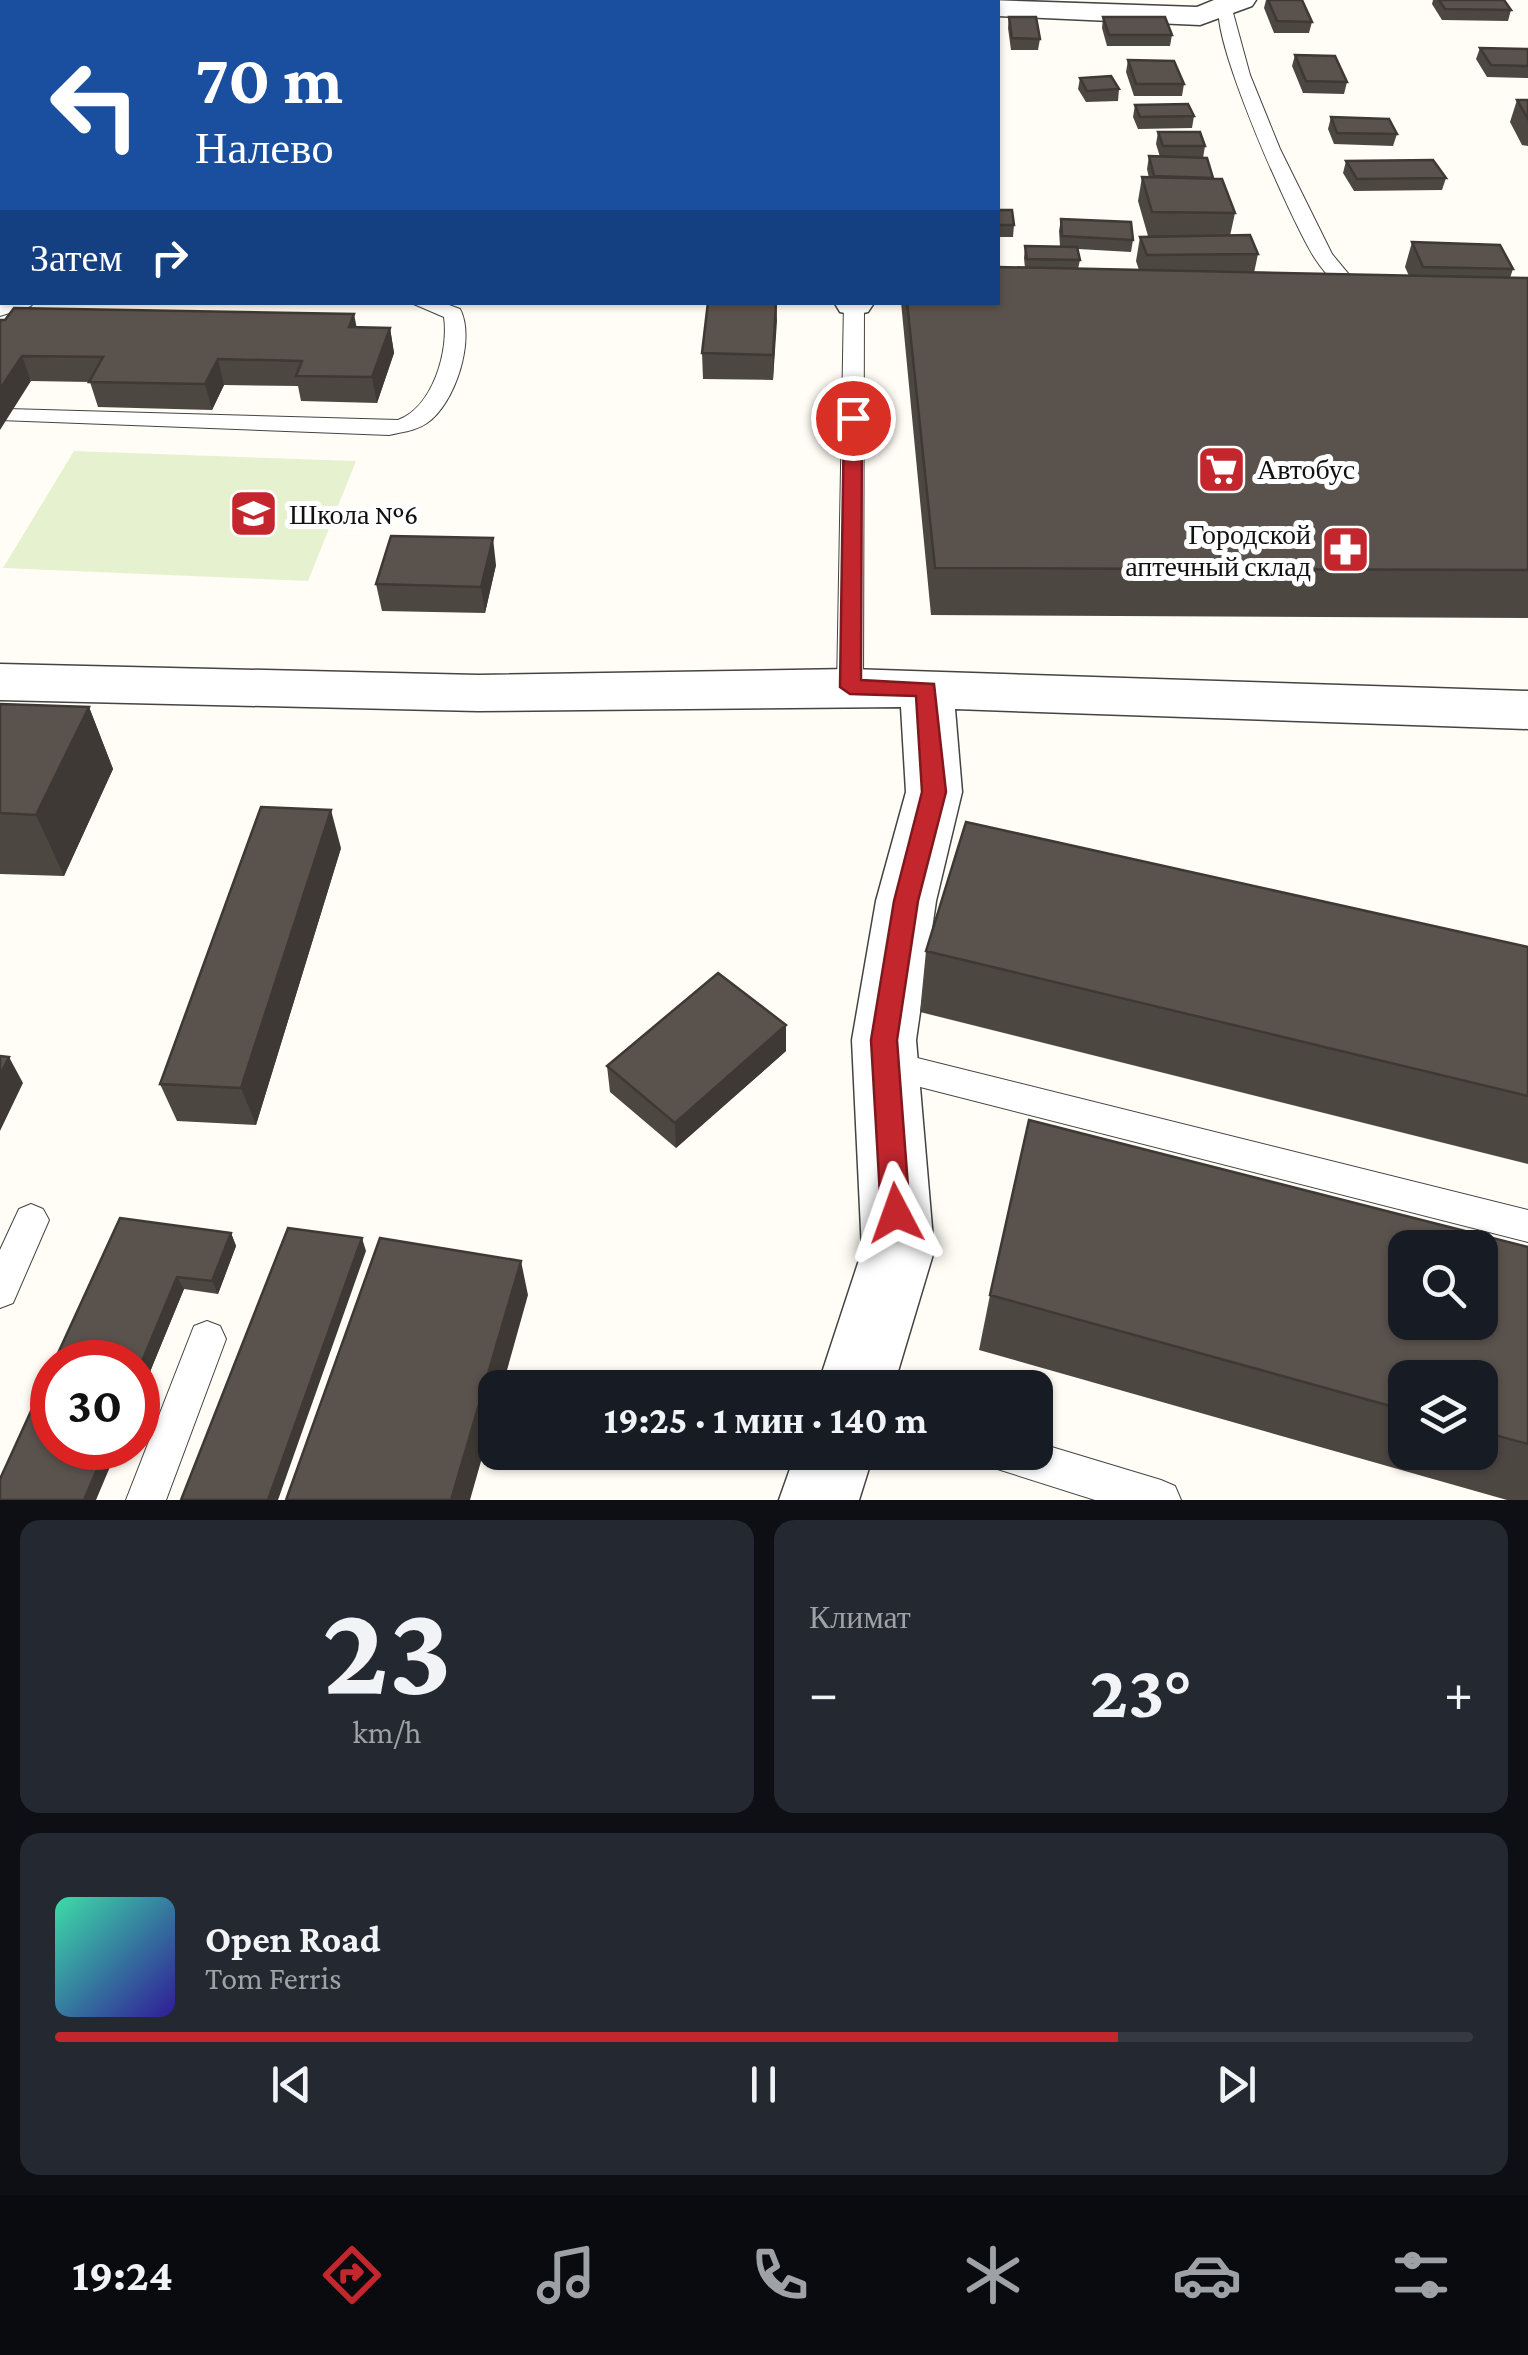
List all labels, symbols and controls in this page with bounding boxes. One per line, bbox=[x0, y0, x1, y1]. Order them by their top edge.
icon: left bbox=[30, 40, 160, 170]
text: 70 m bbox=[195, 40, 343, 118]
text: Налево bbox=[195, 123, 334, 173]
icon: right bbox=[142, 230, 197, 285]
text: Затем bbox=[30, 237, 122, 279]
pin bbox=[811, 376, 896, 461]
icon: arrive bbox=[826, 391, 881, 446]
supermarket icon: Автобус bbox=[1196, 443, 1248, 495]
place label: Автобус bbox=[1257, 454, 1355, 485]
school or university icon: Школа №6 bbox=[228, 488, 280, 540]
place label: Школа №6 bbox=[289, 499, 418, 530]
place label: Городской аптечный склад bbox=[1125, 519, 1311, 582]
pharmacy icon: Городской аптечный склад bbox=[1320, 524, 1372, 576]
position arrow bbox=[844, 1161, 948, 1265]
map controls bbox=[1388, 1230, 1498, 1470]
button: search bbox=[1388, 1230, 1498, 1340]
speed limit sign: 30 bbox=[30, 1340, 160, 1470]
button: layers bbox=[1388, 1360, 1498, 1470]
text: 19:25 · 1 мин · 140 m bbox=[604, 1399, 927, 1441]
text: 23 bbox=[322, 1576, 452, 1721]
text: Климат bbox=[809, 1599, 911, 1635]
text: 23° bbox=[1090, 1650, 1192, 1733]
text: − bbox=[809, 1662, 838, 1723]
text: + bbox=[1444, 1662, 1473, 1723]
text: km/h bbox=[353, 1714, 422, 1750]
text: Open Road bbox=[205, 1918, 381, 1960]
text: Tom Ferris bbox=[205, 1960, 342, 1996]
icon: previous bbox=[264, 2057, 319, 2112]
icon: pause bbox=[736, 2057, 791, 2112]
icon: next bbox=[1209, 2057, 1264, 2112]
icon: directions bbox=[317, 2240, 387, 2310]
icon: music bbox=[531, 2240, 601, 2310]
icon: phone bbox=[745, 2240, 815, 2310]
icon: climate bbox=[958, 2240, 1028, 2310]
icon: car bbox=[1172, 2240, 1242, 2310]
icon: filters bbox=[1386, 2240, 1456, 2310]
text: 19:24 bbox=[72, 2250, 173, 2300]

